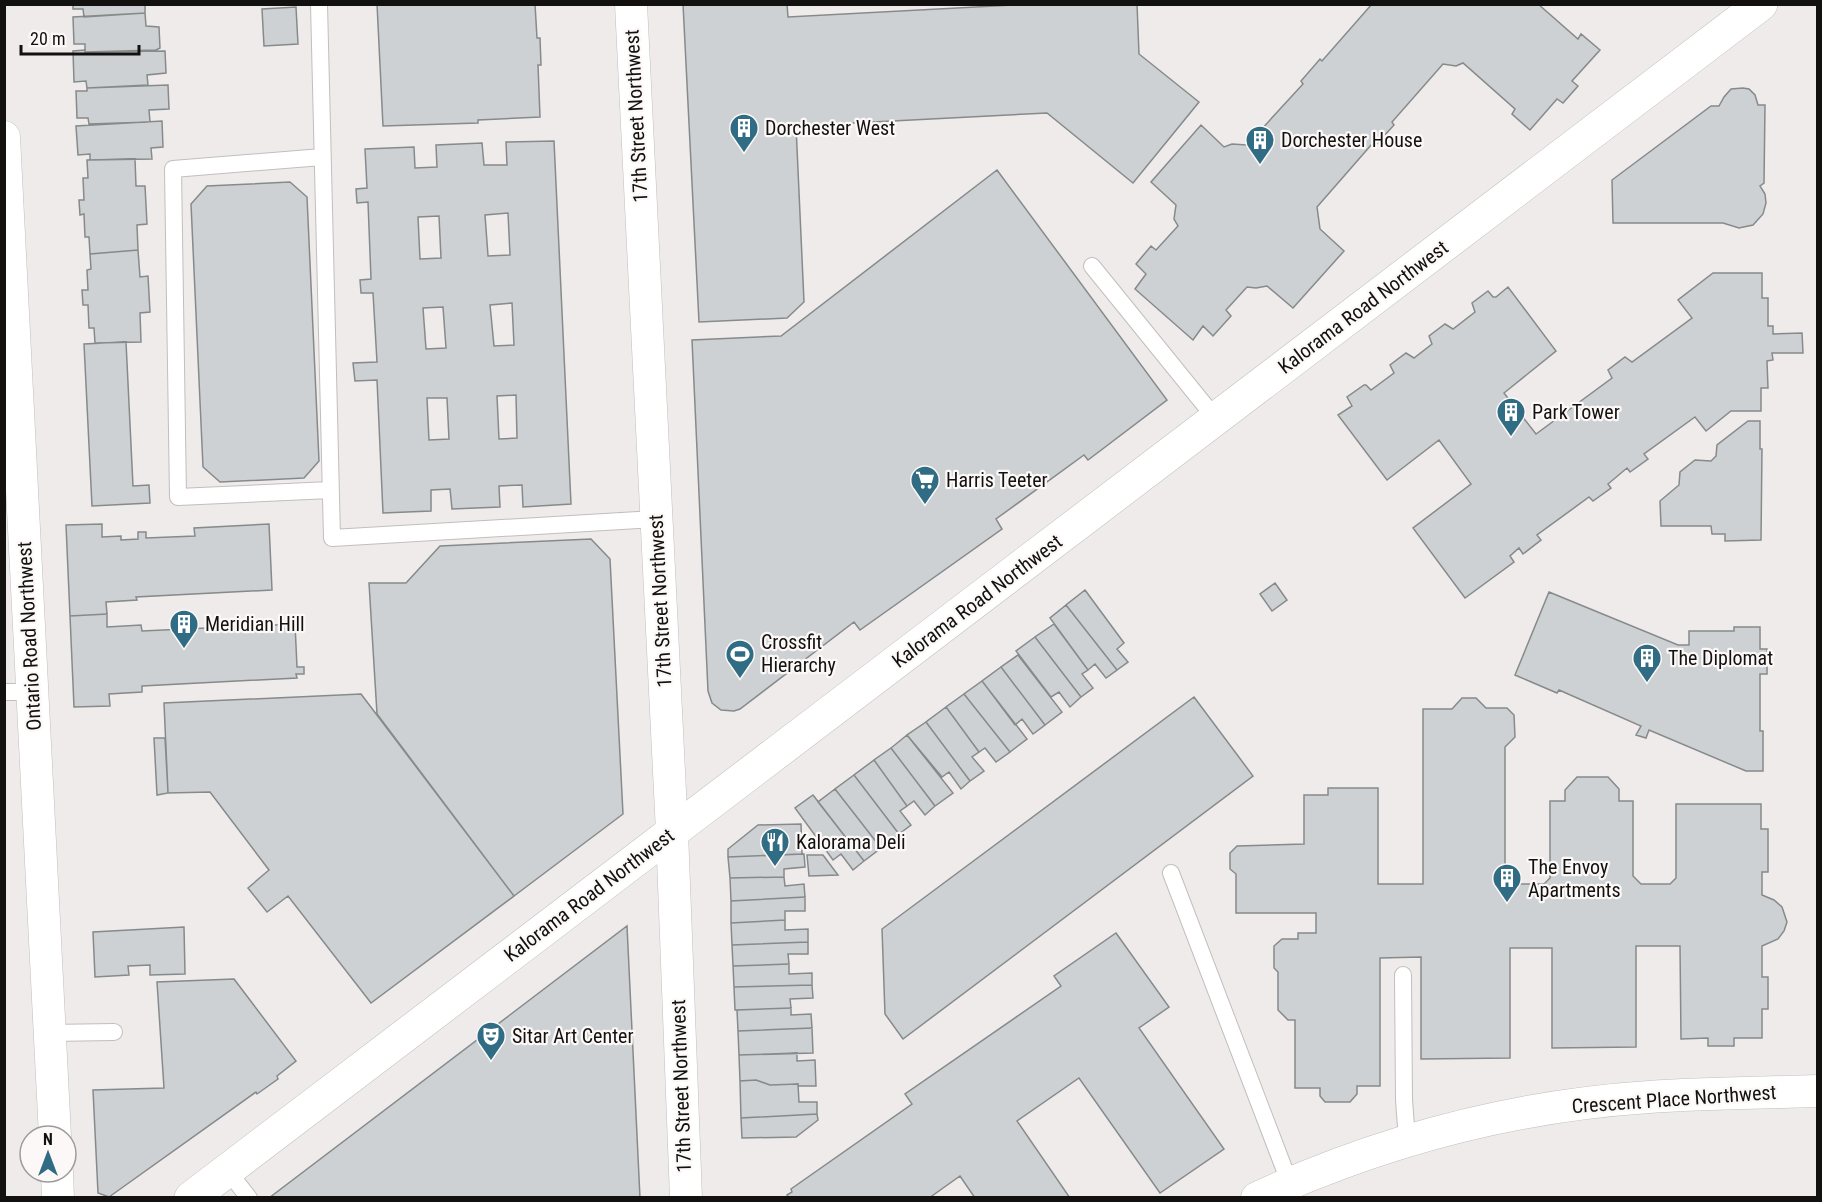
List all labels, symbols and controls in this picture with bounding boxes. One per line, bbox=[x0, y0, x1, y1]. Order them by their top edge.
scale bar bbox=[21, 18, 140, 56]
text: 20 m bbox=[30, 28, 65, 49]
street label: 17th Street Northwest bbox=[619, 29, 653, 203]
building icon: Dorchester West bbox=[728, 112, 760, 154]
place label: Dorchester West bbox=[765, 116, 895, 140]
building icon: Dorchester House bbox=[1244, 124, 1276, 166]
place label: Dorchester House bbox=[1281, 128, 1422, 152]
street label: Kalorama Road Northwest bbox=[1273, 235, 1453, 379]
building icon: Park Tower bbox=[1495, 396, 1527, 438]
place label: Park Tower bbox=[1532, 400, 1620, 424]
supermarket icon: Harris Teeter bbox=[909, 464, 941, 506]
place label: Harris Teeter bbox=[946, 468, 1048, 492]
street label: 17th Street Northwest bbox=[643, 514, 677, 688]
street label: Kalorama Road Northwest bbox=[887, 529, 1067, 673]
street label: Ontario Road Northwest bbox=[12, 541, 46, 731]
building icon: Meridian Hill bbox=[168, 608, 200, 650]
place label: Meridian Hill bbox=[205, 612, 305, 636]
place label: Crossfit Hierarchy bbox=[761, 630, 836, 677]
sports icon: Crossfit Hierarchy bbox=[724, 638, 756, 680]
building icon: The Diplomat bbox=[1631, 642, 1663, 684]
place label: The Diplomat bbox=[1668, 646, 1773, 670]
street label: Kalorama Road Northwest bbox=[499, 823, 679, 967]
restaurant icon: Kalorama Deli bbox=[759, 826, 791, 868]
place label: Kalorama Deli bbox=[796, 830, 906, 854]
place label: The Envoy Apartments bbox=[1528, 855, 1621, 902]
building icon: The Envoy Apartments bbox=[1491, 862, 1523, 904]
street label: 17th Street Northwest bbox=[666, 999, 696, 1173]
theatre icon: Sitar Art Center bbox=[475, 1020, 507, 1062]
place label: Sitar Art Center bbox=[512, 1024, 634, 1048]
street label: Crescent Place Northwest bbox=[1571, 1080, 1777, 1118]
north arrow bbox=[18, 1124, 78, 1184]
text: N bbox=[43, 1130, 53, 1149]

